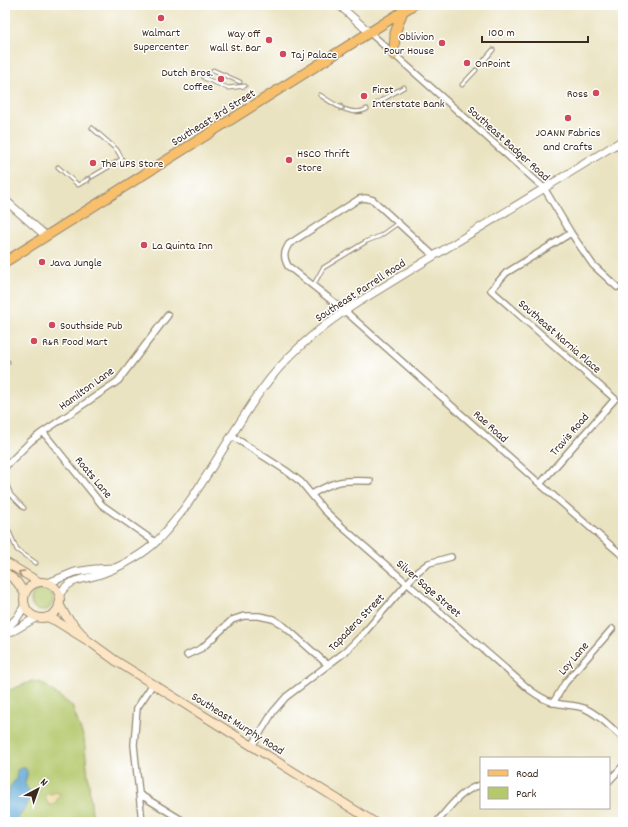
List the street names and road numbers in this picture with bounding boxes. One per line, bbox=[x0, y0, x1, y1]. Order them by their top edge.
street label: Southeast 3rd Street bbox=[169, 85, 260, 151]
street label: Southeast Badger Road bbox=[463, 102, 553, 186]
street label: Southeast Parrell Road bbox=[312, 256, 409, 327]
street label: Southeast Narnia Place bbox=[514, 296, 604, 378]
street label: Hamilton Lane bbox=[56, 363, 118, 415]
street label: Rae Road bbox=[469, 407, 511, 447]
street label: Travis Road bbox=[547, 410, 594, 460]
street label: Roats Lane bbox=[70, 453, 116, 503]
street label: Silver Sage Street bbox=[392, 556, 465, 623]
street label: Tapadera Street bbox=[325, 590, 389, 656]
street label: Loy Lane bbox=[555, 639, 593, 679]
street label: Southeast Murphy Road bbox=[187, 689, 287, 760]

